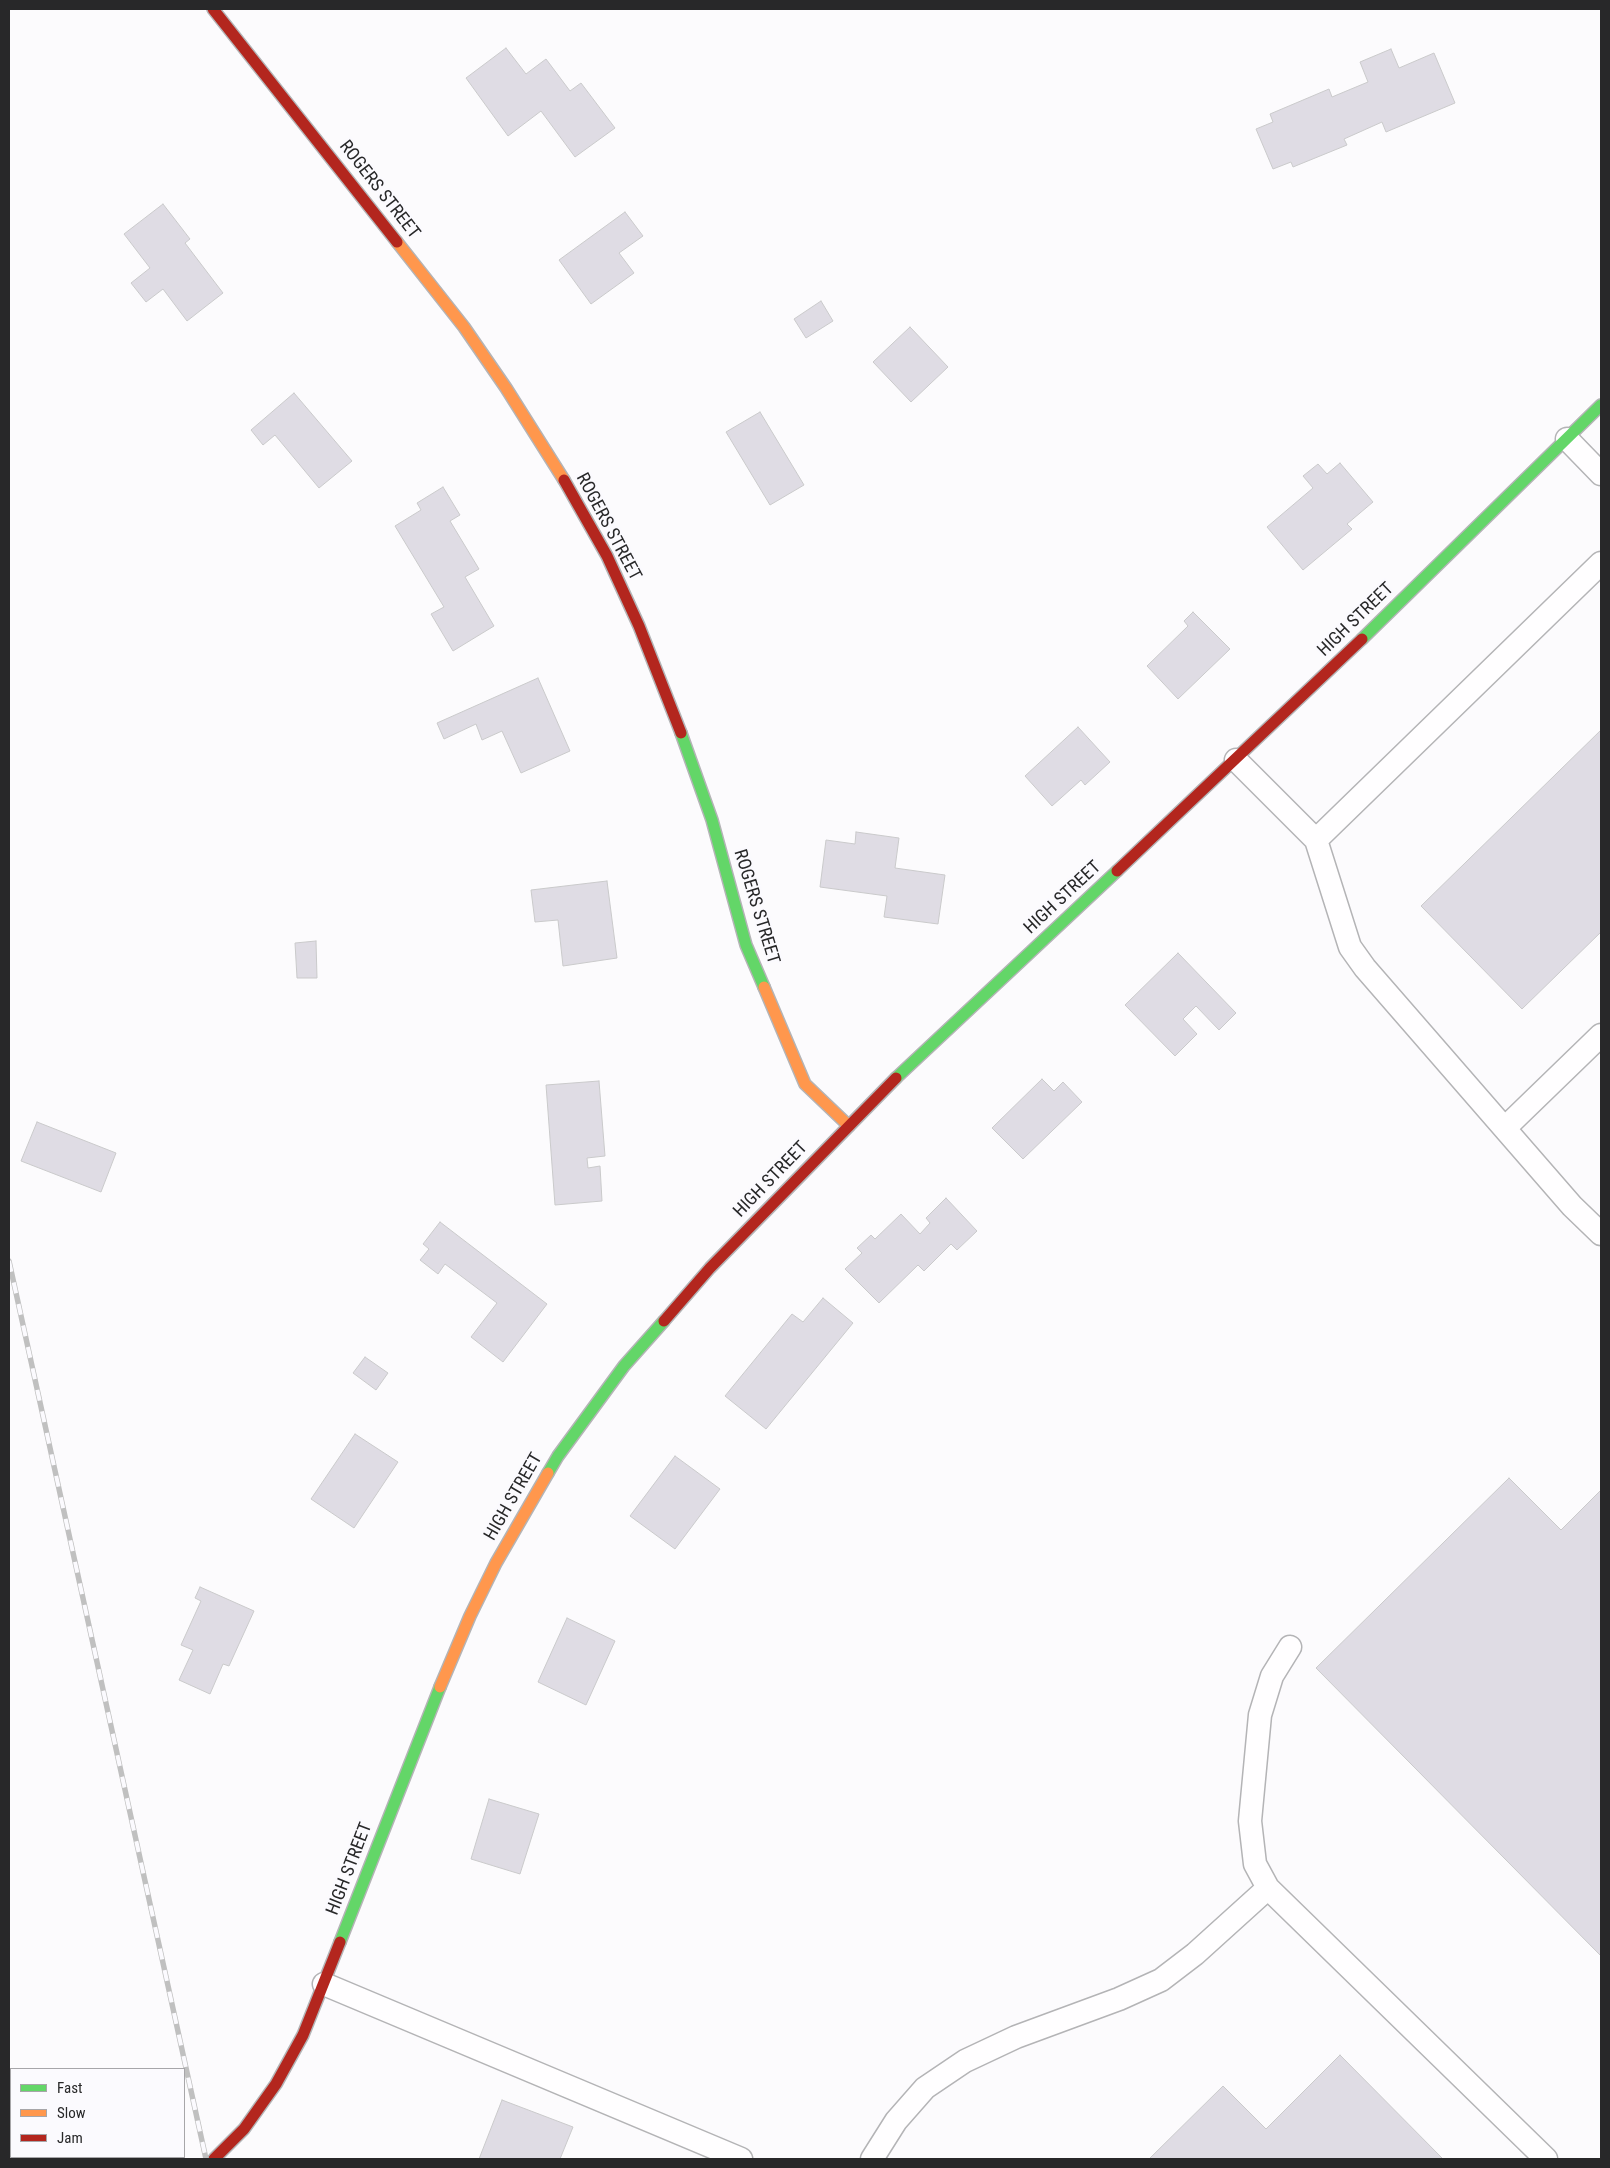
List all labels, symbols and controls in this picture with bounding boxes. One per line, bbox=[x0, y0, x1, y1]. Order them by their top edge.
street label: ROGERS STREET bbox=[334, 137, 424, 243]
street label: ROGERS STREET bbox=[571, 470, 645, 584]
street label: HIGH STREET bbox=[1314, 578, 1398, 662]
street label: ROGERS STREET bbox=[728, 847, 784, 967]
street label: HIGH STREET bbox=[1020, 857, 1106, 939]
street label: HIGH STREET bbox=[729, 1138, 813, 1222]
street label: HIGH STREET bbox=[480, 1449, 548, 1545]
street label: HIGH STREET bbox=[322, 1820, 378, 1918]
legend bbox=[10, 2068, 185, 2158]
text: Fast bbox=[57, 2079, 82, 2097]
text: Slow bbox=[57, 2104, 86, 2122]
text: Jam bbox=[57, 2129, 83, 2147]

